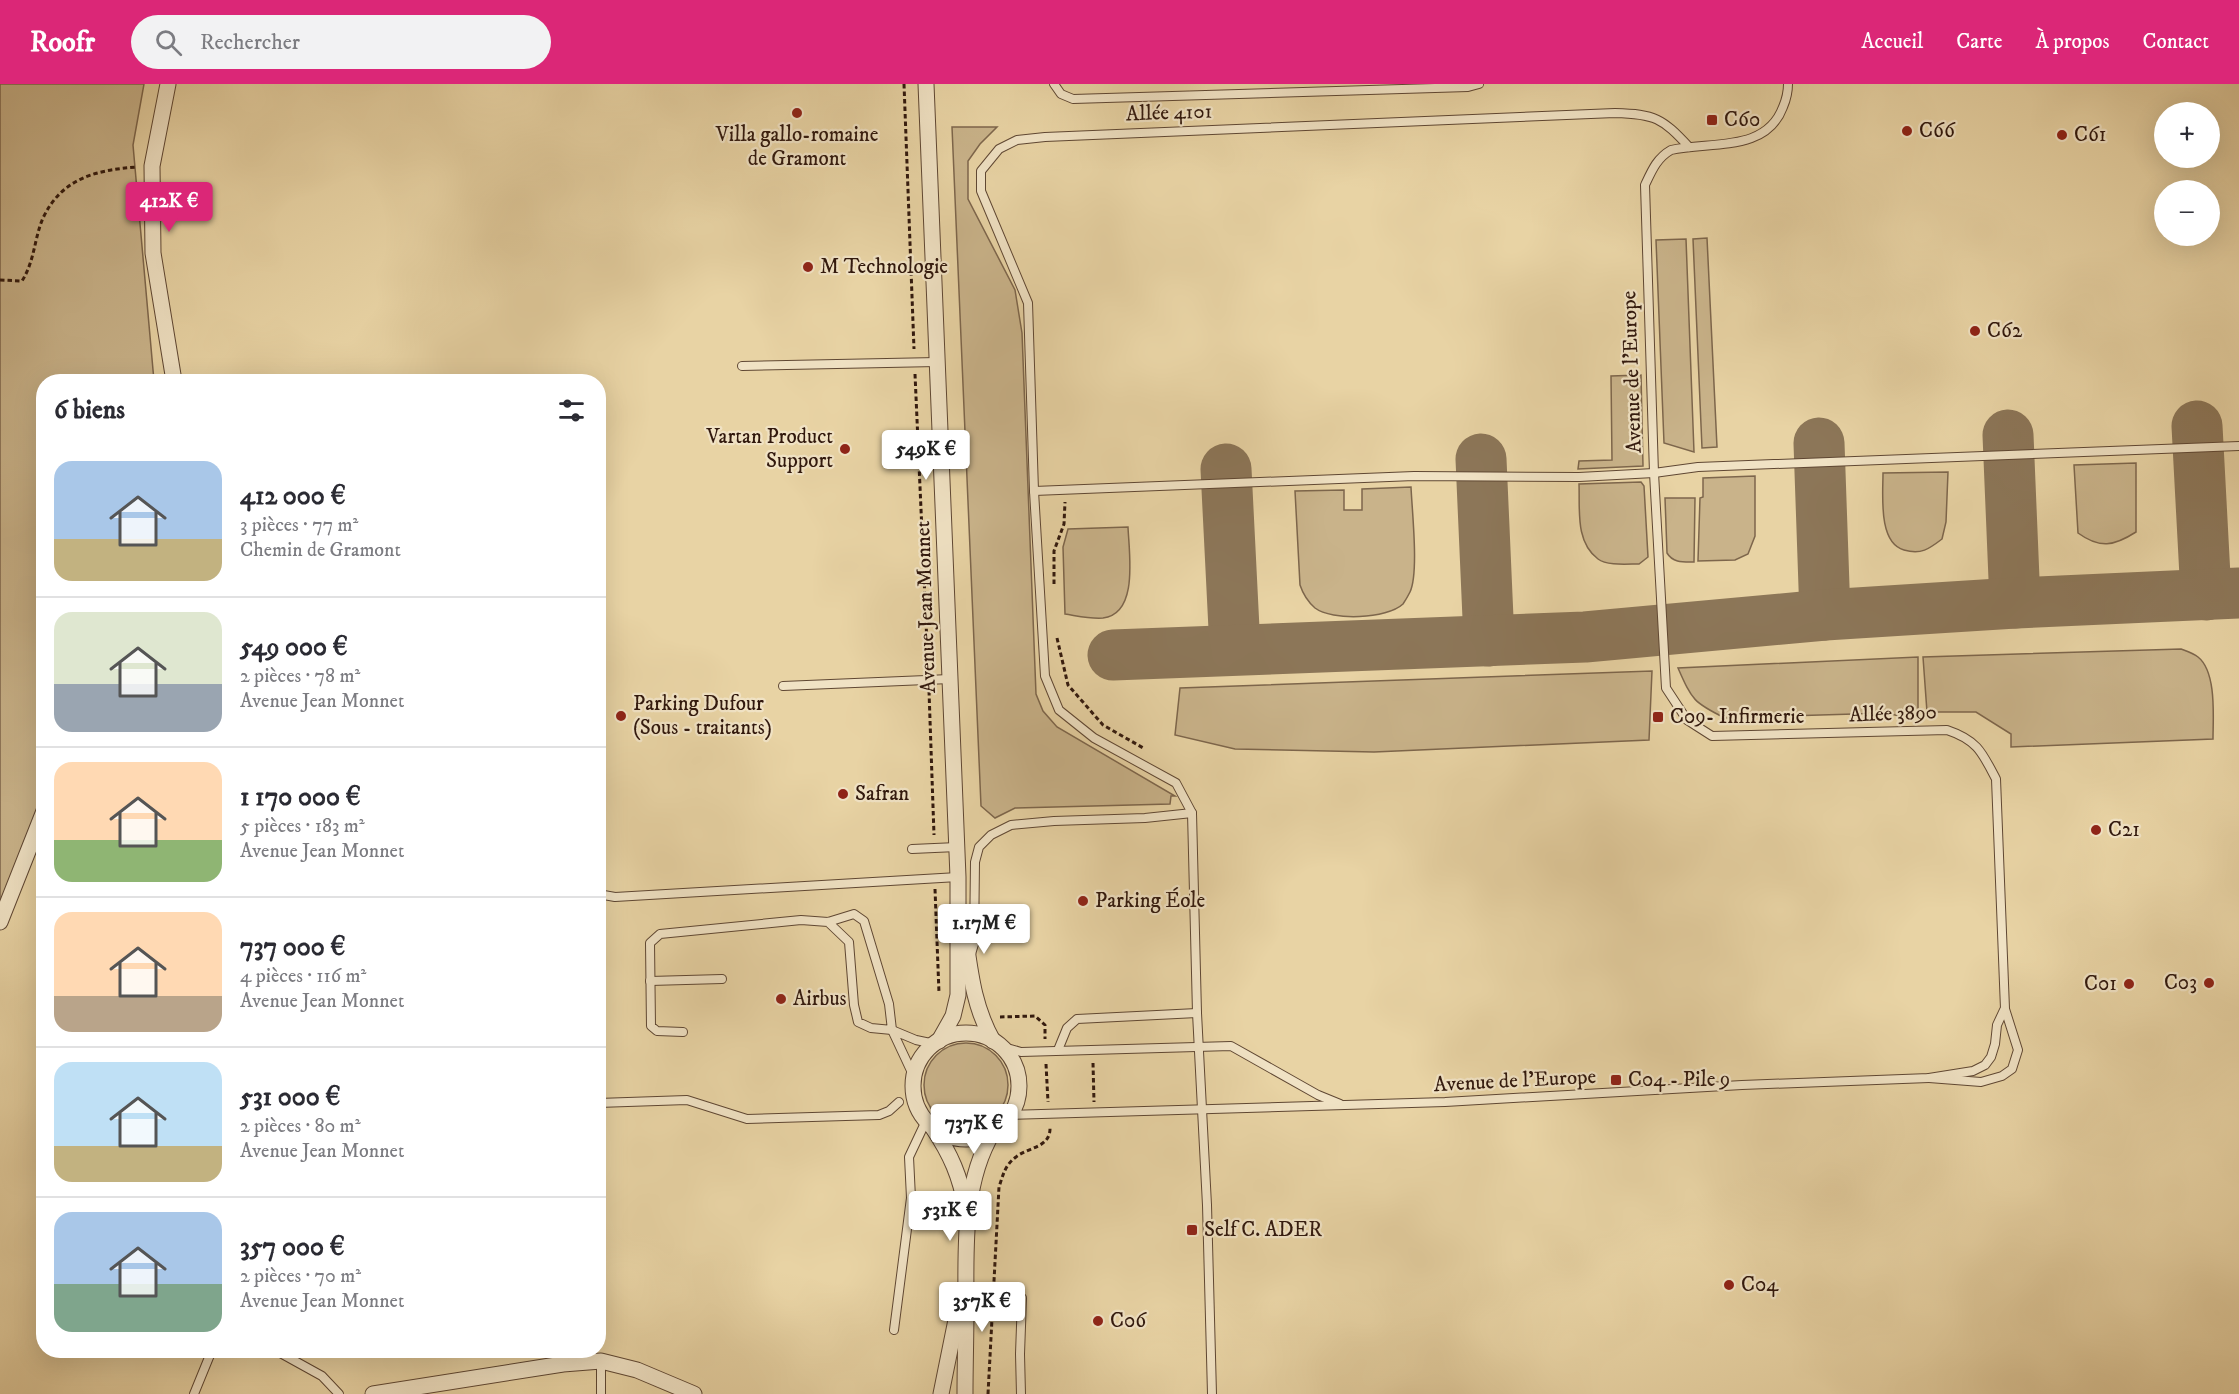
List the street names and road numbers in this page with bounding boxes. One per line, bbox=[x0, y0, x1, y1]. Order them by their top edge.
street label: Allée 4101 bbox=[1125, 98, 1213, 128]
street label: Avenue de l'Europe bbox=[1616, 290, 1648, 454]
street label: Avenue Jean Monnet bbox=[910, 520, 942, 694]
street label: Allée 3890 bbox=[1849, 699, 1937, 729]
street label: Avenue de l'Europe bbox=[1433, 1064, 1597, 1098]

